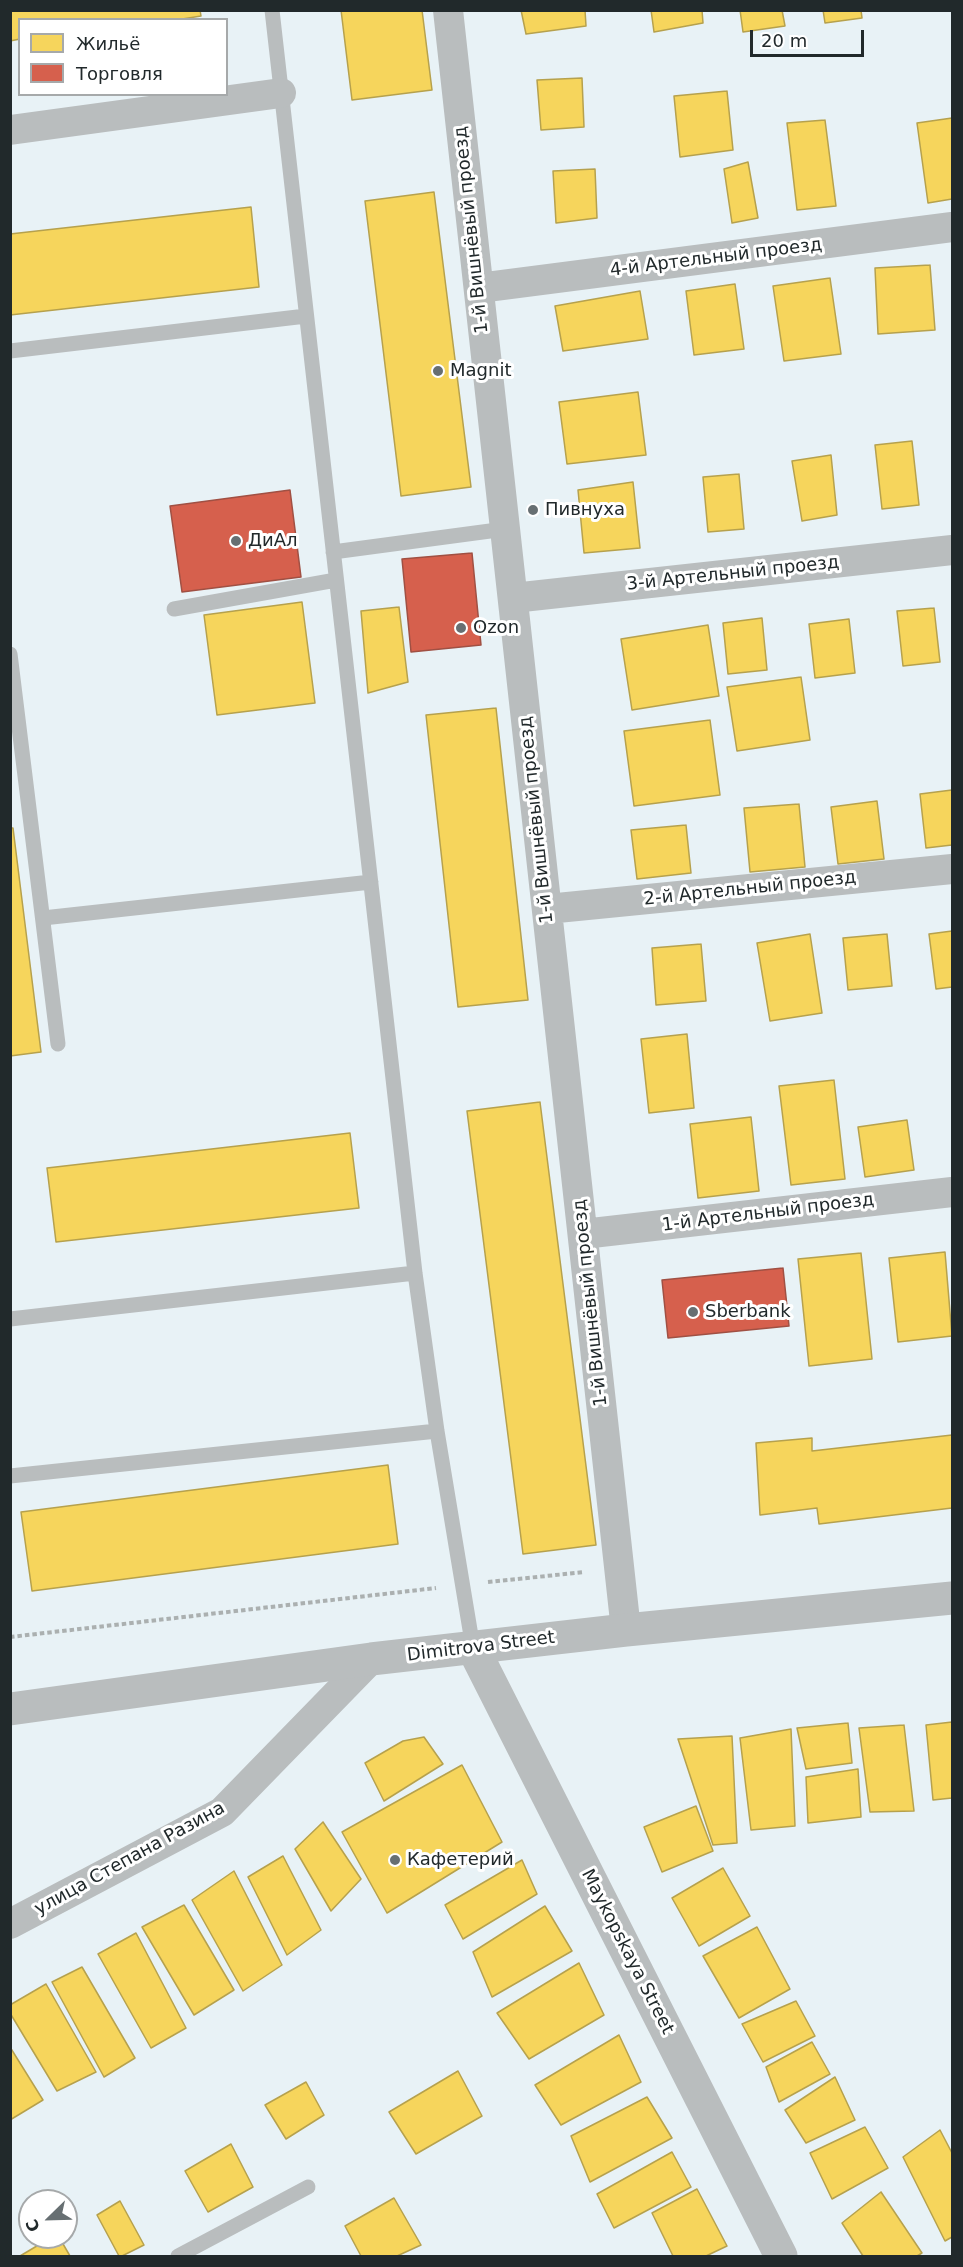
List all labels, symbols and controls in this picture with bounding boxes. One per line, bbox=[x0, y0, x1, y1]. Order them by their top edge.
legend bbox=[18, 18, 228, 96]
scale bar bbox=[753, 18, 867, 56]
text: 20 m bbox=[761, 30, 807, 51]
text: Жильё bbox=[76, 33, 140, 54]
text: Торговля bbox=[76, 63, 163, 84]
street label: 1-й Вишнёвый проезд bbox=[450, 125, 494, 335]
street label: 4-й Артельный проезд bbox=[609, 234, 823, 282]
place label: Magnit bbox=[450, 360, 511, 382]
marker: Magnit bbox=[431, 364, 445, 378]
place label: Пивнуха bbox=[545, 499, 625, 521]
marker: Пивнуха bbox=[526, 503, 540, 517]
place label: ДиАл bbox=[248, 530, 298, 552]
marker: ДиАл bbox=[229, 534, 243, 548]
street label: 3-й Артельный проезд bbox=[626, 552, 840, 596]
place label: Ozon bbox=[473, 617, 519, 639]
marker: Ozon bbox=[454, 621, 468, 635]
street label: 1-й Вишнёвый проезд bbox=[515, 715, 559, 925]
street label: 2-й Артельный проезд bbox=[643, 867, 857, 911]
street label: 1-й Артельный проезд bbox=[661, 1189, 875, 1237]
street label: 1-й Вишнёвый проезд bbox=[569, 1198, 613, 1408]
place label: Sberbank bbox=[705, 1301, 791, 1323]
marker: Sberbank bbox=[686, 1305, 700, 1319]
street label: Dimitrova Street bbox=[406, 1627, 556, 1667]
street label: улица Степана Разина bbox=[31, 1798, 229, 1920]
place label: Кафетерий bbox=[407, 1849, 514, 1871]
marker: Кафетерий bbox=[388, 1853, 402, 1867]
street label: Maykopskaya Street bbox=[576, 1866, 678, 2038]
north arrow bbox=[18, 2189, 78, 2249]
text: С bbox=[22, 2216, 44, 2235]

